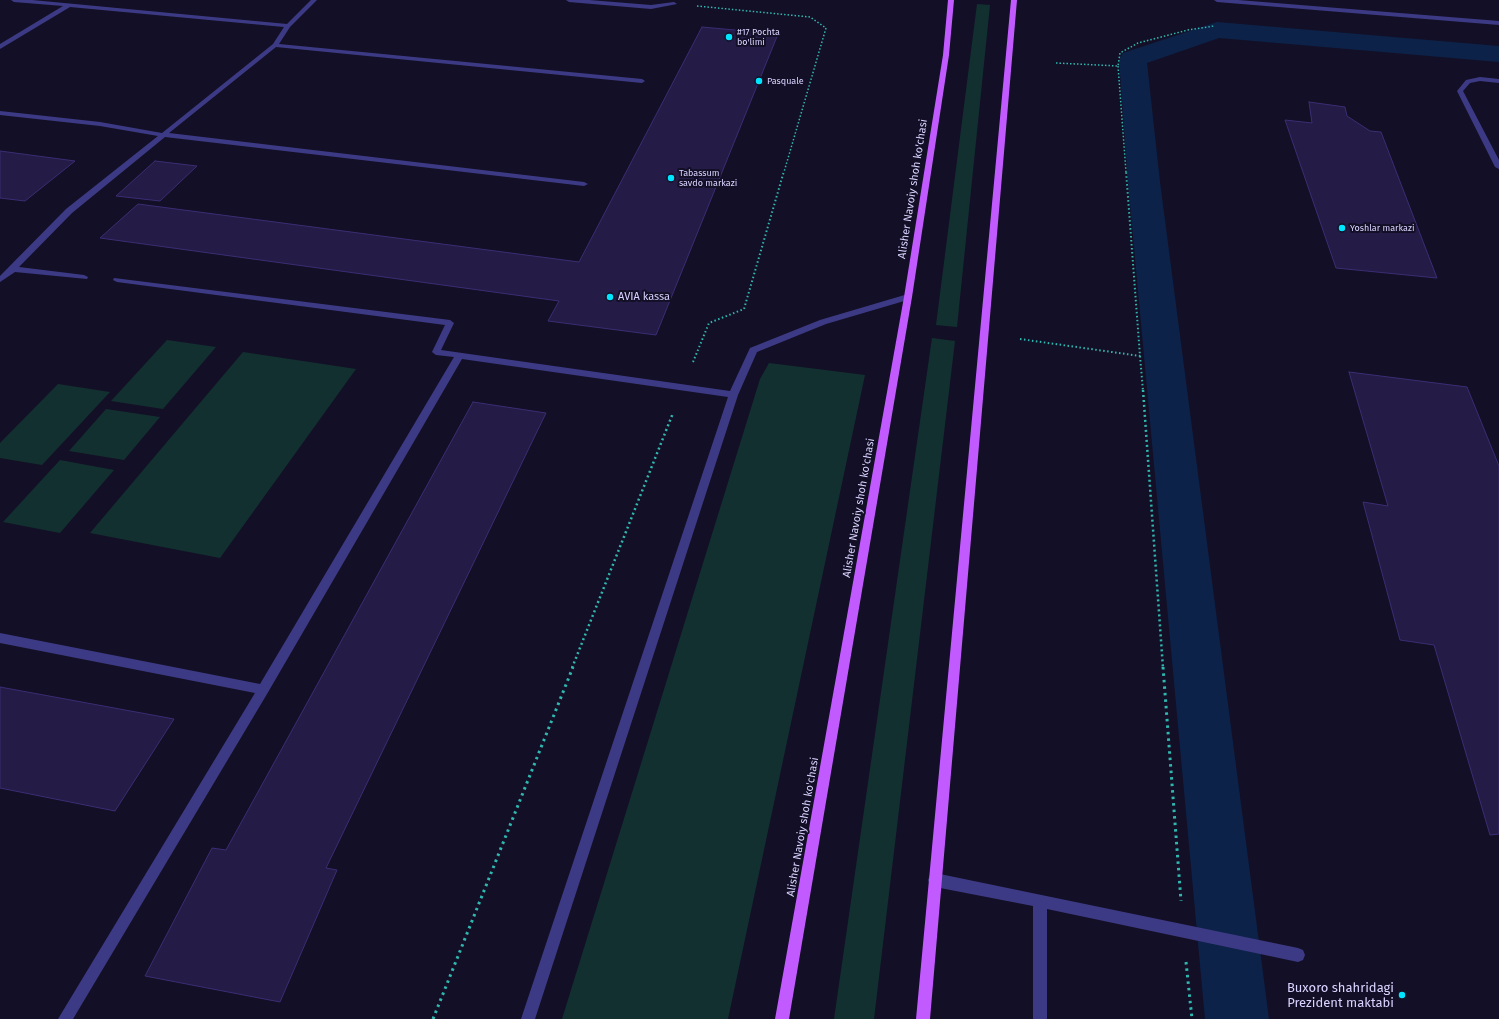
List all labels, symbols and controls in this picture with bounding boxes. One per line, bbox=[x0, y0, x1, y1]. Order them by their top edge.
place label: #17 Pochta bo'limi bbox=[737, 27, 780, 48]
marker: #17 Pochta bo'limi bbox=[724, 32, 734, 42]
marker: Pasquale bbox=[754, 76, 764, 86]
place label: Pasquale bbox=[767, 76, 804, 86]
street label: Alisher Navoiy shoh ko'chasi bbox=[895, 118, 931, 260]
place label: Tabassum savdo markazi bbox=[679, 168, 737, 189]
marker: Tabassum savdo markazi bbox=[666, 173, 676, 183]
marker: Yoshlar markazi bbox=[1337, 223, 1347, 233]
place label: Yoshlar markazi bbox=[1350, 223, 1414, 233]
place label: AVIA kassa bbox=[618, 290, 670, 304]
marker: AVIA kassa bbox=[605, 292, 615, 302]
street label: Alisher Navoiy shoh ko'chasi bbox=[840, 437, 878, 579]
street label: Alisher Navoiy shoh ko'chasi bbox=[784, 756, 822, 898]
place label: Buxoro shahridagi Prezident maktabi bbox=[1287, 980, 1394, 1011]
marker: Buxoro shahridagi Prezident maktabi bbox=[1397, 990, 1407, 1000]

